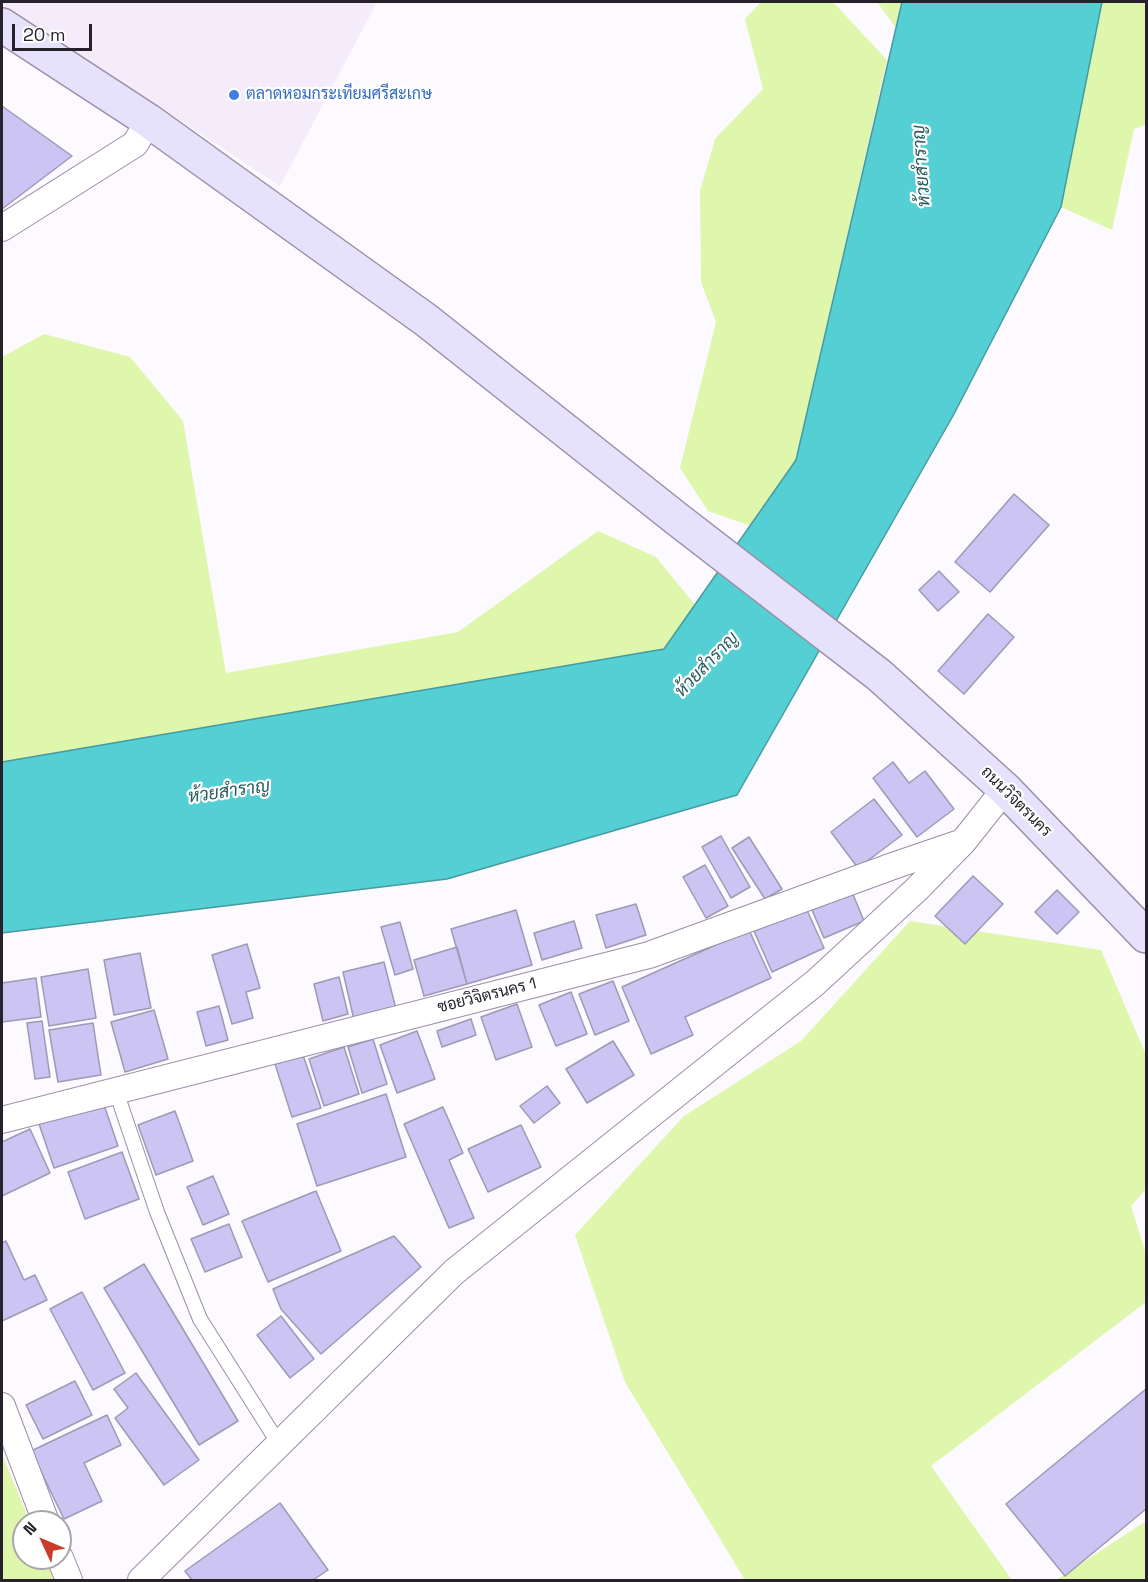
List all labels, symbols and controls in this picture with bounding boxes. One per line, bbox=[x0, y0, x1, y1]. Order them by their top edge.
scale bar bbox=[15, 12, 94, 50]
text: 20 m bbox=[23, 23, 66, 46]
place label: ตลาดหอมกระเทียมศรีสะเกษ bbox=[246, 85, 432, 105]
marker: ตลาดหอมกระเทียมศรีสะเกษ bbox=[227, 88, 241, 102]
water label: ห้วยสำราญ bbox=[908, 124, 936, 208]
water label: ห้วยสำราญ bbox=[671, 628, 743, 702]
street label: ถนนวิจิตรนคร bbox=[977, 763, 1055, 841]
water label: ห้วยสำราญ bbox=[187, 776, 271, 808]
street label: ซอยวิจิตรนคร 1 bbox=[436, 974, 538, 1018]
north arrow bbox=[12, 1510, 72, 1570]
text: N bbox=[19, 1517, 41, 1540]

